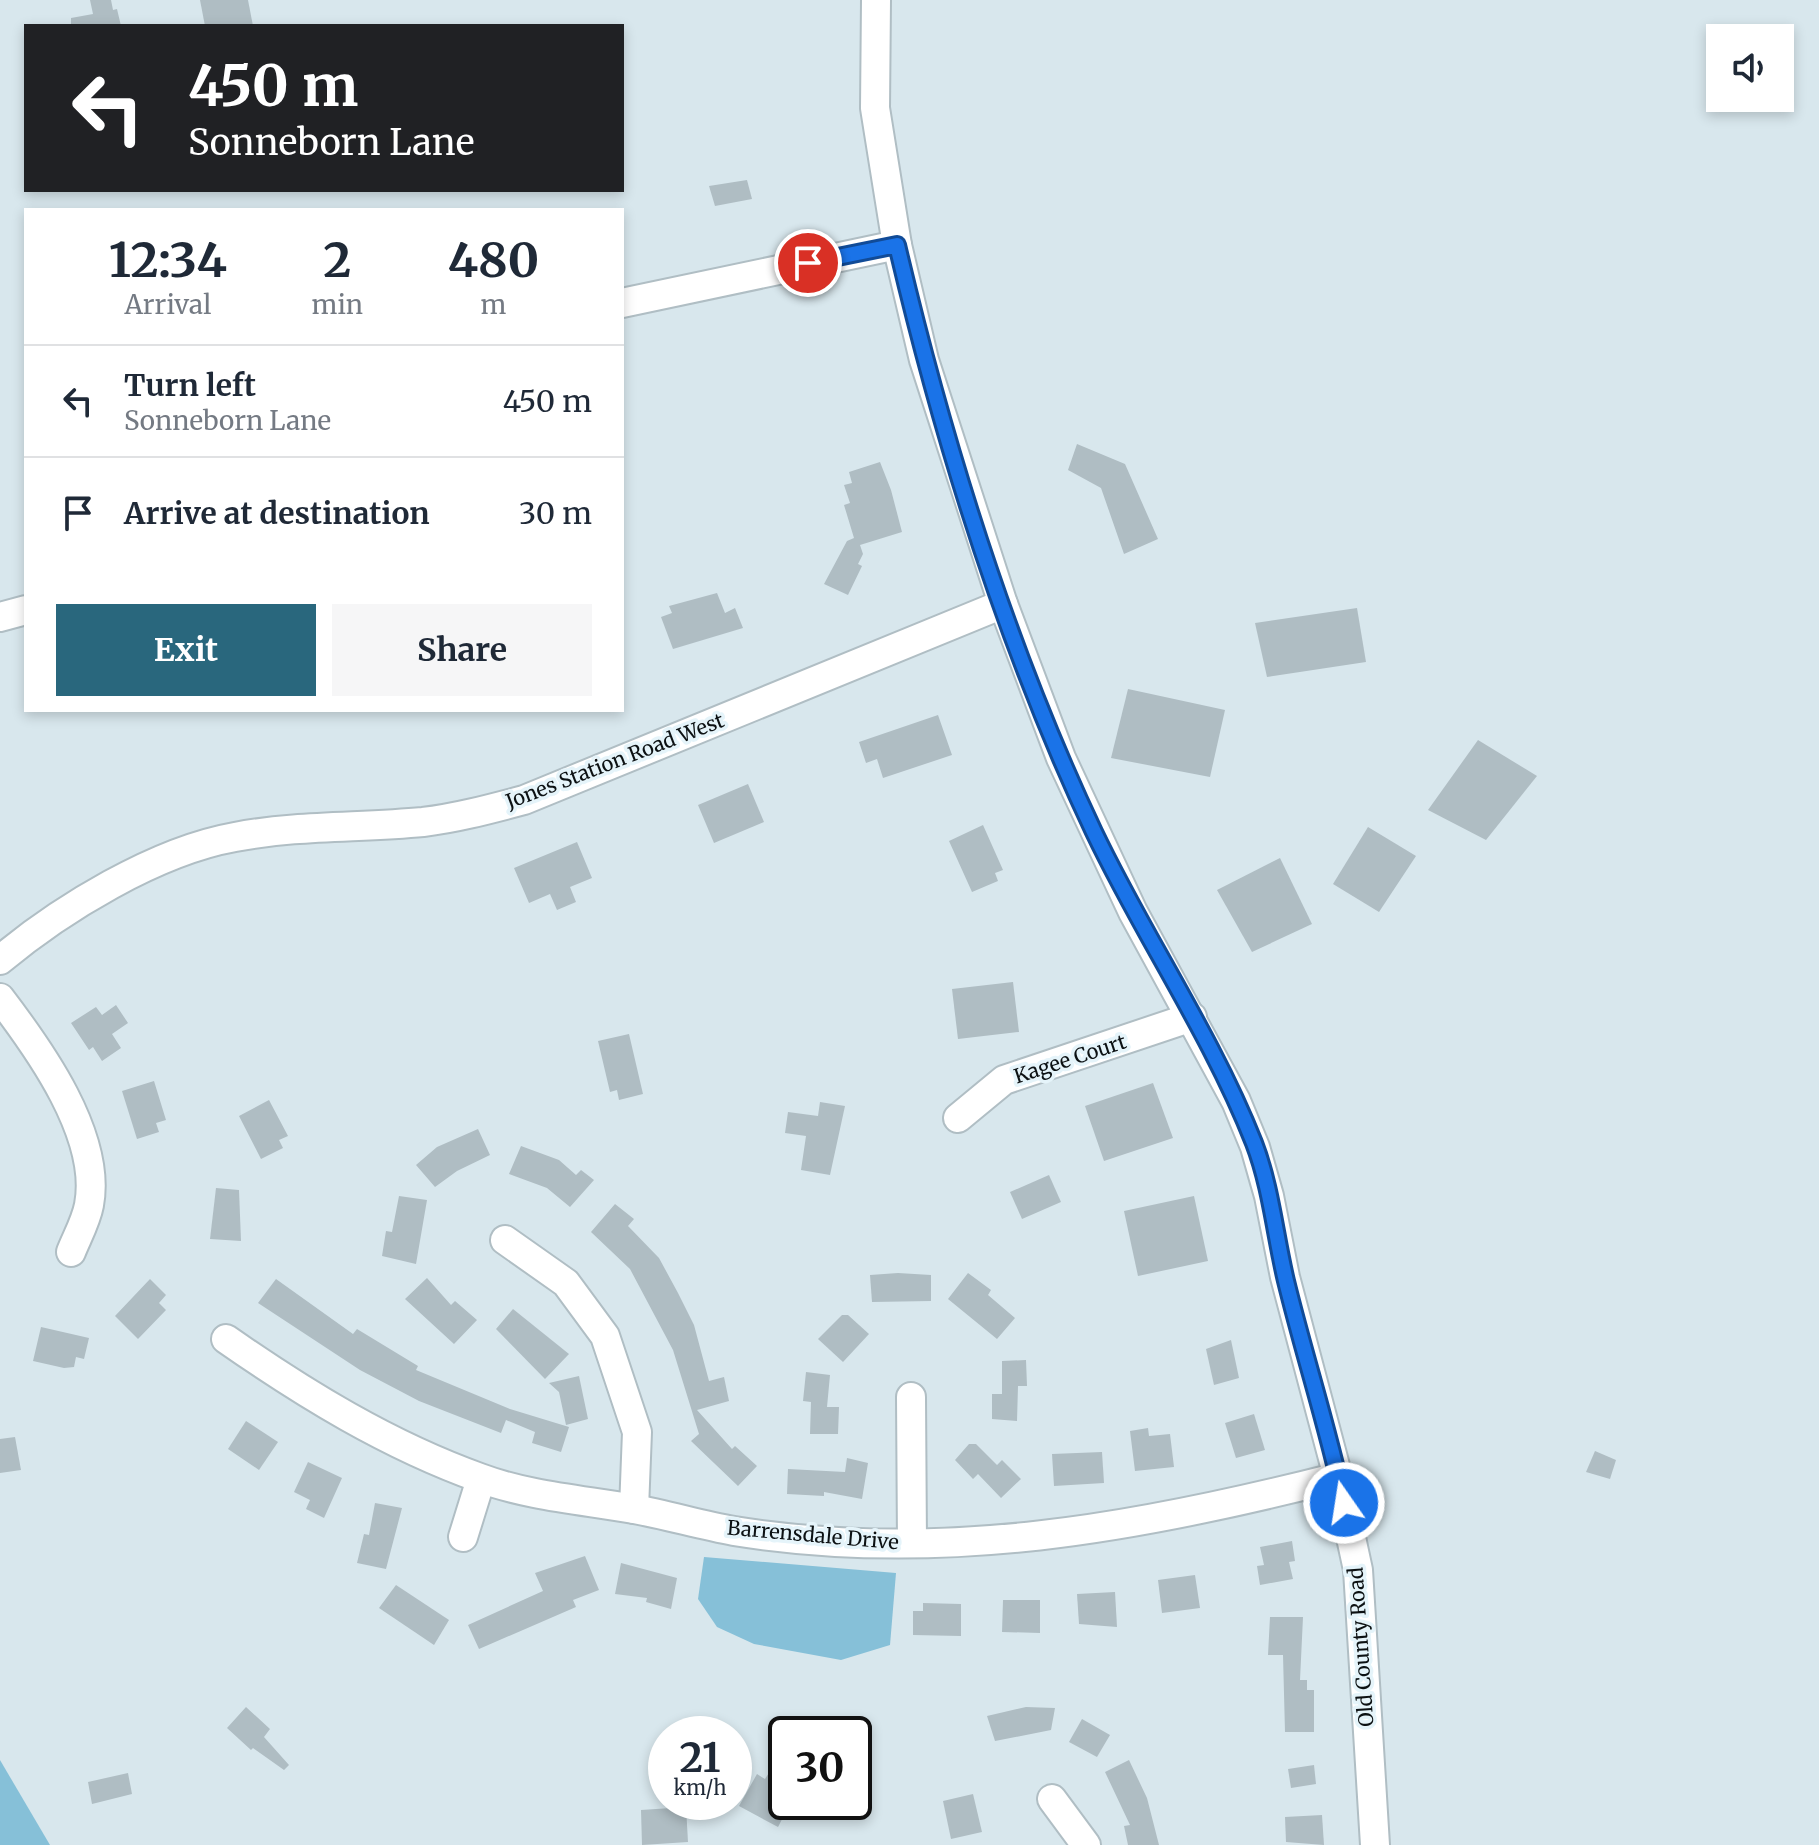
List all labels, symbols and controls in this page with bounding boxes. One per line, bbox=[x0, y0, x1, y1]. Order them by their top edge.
map controls bbox=[1706, 24, 1794, 112]
button: sound bbox=[1706, 24, 1794, 112]
text: 450 m bbox=[188, 51, 358, 121]
icon: left bbox=[56, 56, 160, 160]
text: Sonneborn Lane bbox=[188, 120, 475, 165]
pin bbox=[774, 229, 842, 297]
text: 12:34 bbox=[109, 230, 227, 290]
text: 2 bbox=[323, 230, 351, 290]
text: 480 bbox=[448, 230, 539, 290]
icon: arrive bbox=[786, 241, 830, 285]
text: Arrival bbox=[124, 288, 211, 321]
text: min bbox=[312, 288, 363, 321]
text: m bbox=[481, 288, 506, 321]
text: Turn left bbox=[124, 366, 256, 404]
icon: left bbox=[56, 379, 100, 423]
text: 450 m bbox=[503, 382, 592, 420]
text: Sonneborn Lane bbox=[124, 404, 331, 437]
icon: arrive bbox=[56, 491, 100, 535]
text: Arrive at destination bbox=[124, 494, 430, 532]
text: 30 m bbox=[519, 494, 592, 532]
button: Exit bbox=[56, 604, 316, 696]
button: Share bbox=[332, 604, 592, 696]
street label: Jones Station Road West bbox=[501, 707, 728, 814]
street label: Kagee Court bbox=[1011, 1029, 1129, 1088]
position arrow bbox=[1302, 1461, 1386, 1545]
street label: Barrensdale Drive bbox=[726, 1515, 900, 1554]
street label: Old County Road bbox=[1342, 1566, 1379, 1728]
speed limit sign: 30 bbox=[768, 1716, 872, 1820]
text: 21 bbox=[680, 1733, 720, 1783]
text: km/h bbox=[674, 1775, 726, 1800]

